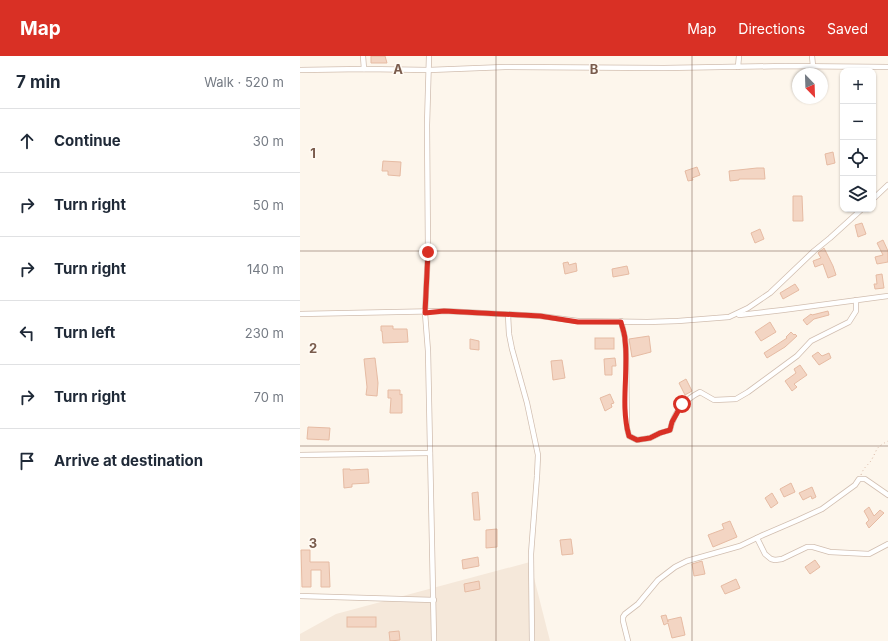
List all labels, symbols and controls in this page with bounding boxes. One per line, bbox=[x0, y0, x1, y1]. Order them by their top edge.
text: Map bbox=[20, 17, 61, 40]
text: Map bbox=[687, 20, 716, 37]
text: Directions bbox=[738, 20, 805, 37]
text: Saved bbox=[827, 20, 868, 37]
text: A bbox=[393, 61, 403, 77]
text: B bbox=[590, 61, 599, 77]
north arrow bbox=[792, 68, 828, 104]
map controls bbox=[840, 68, 876, 212]
button: + bbox=[840, 68, 876, 104]
text: 7 min bbox=[16, 72, 61, 92]
text: Walk · 520 m bbox=[204, 74, 284, 90]
button: − bbox=[840, 104, 876, 140]
icon: ahead bbox=[16, 130, 38, 152]
text: Continue bbox=[54, 131, 121, 150]
text: 30 m bbox=[253, 133, 284, 149]
button: locate bbox=[840, 140, 876, 176]
text: 1 bbox=[310, 145, 316, 161]
button: layers bbox=[840, 176, 876, 212]
icon: right bbox=[16, 194, 38, 216]
text: Turn right bbox=[54, 195, 126, 214]
text: 50 m bbox=[253, 197, 284, 213]
route end bbox=[419, 243, 437, 261]
icon: right bbox=[16, 258, 38, 280]
text: Turn right bbox=[54, 259, 126, 278]
text: 140 m bbox=[247, 261, 284, 277]
icon: left bbox=[16, 322, 38, 344]
text: Turn left bbox=[54, 323, 115, 342]
text: 230 m bbox=[245, 325, 284, 341]
text: 2 bbox=[309, 340, 317, 356]
icon: right bbox=[16, 386, 38, 408]
text: Turn right bbox=[54, 387, 126, 406]
text: 70 m bbox=[254, 389, 284, 405]
route start bbox=[673, 395, 691, 413]
icon: arrive bbox=[16, 450, 38, 472]
text: Arrive at destination bbox=[54, 451, 203, 470]
text: 3 bbox=[309, 535, 317, 551]

